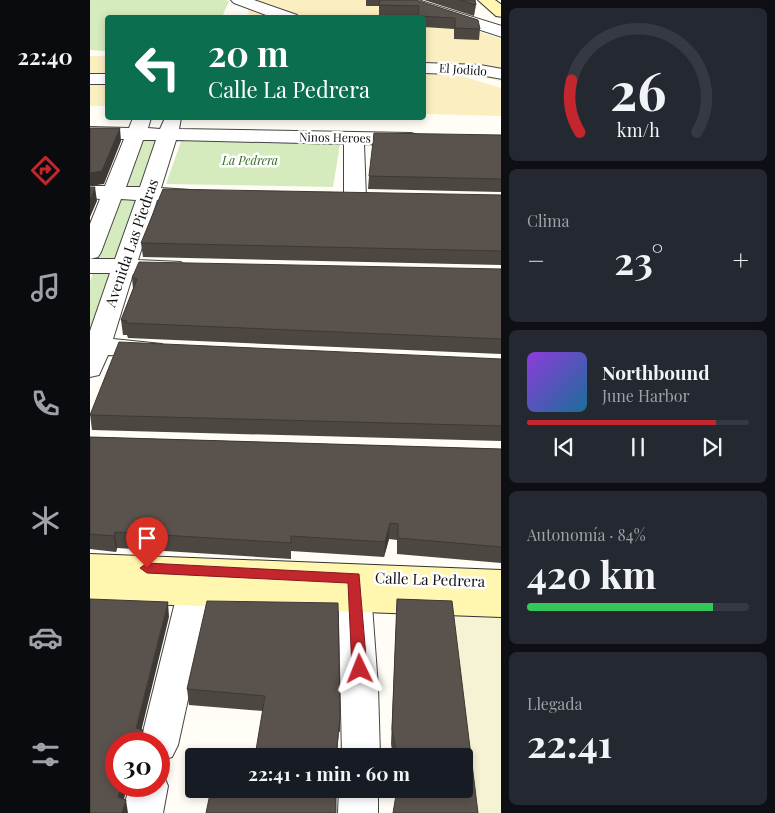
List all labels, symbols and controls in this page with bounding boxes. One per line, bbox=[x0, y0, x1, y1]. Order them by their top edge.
text: 20 m bbox=[208, 29, 289, 76]
icon: left bbox=[125, 35, 190, 100]
text: 22:40 bbox=[17, 41, 73, 71]
text: 26 bbox=[610, 55, 666, 124]
street label: El Jodido bbox=[439, 59, 488, 79]
text: Calle La Pedrera bbox=[208, 74, 370, 104]
text: km/h bbox=[617, 118, 660, 141]
street label: Ninos Heroes bbox=[299, 128, 371, 146]
park label: La Pedrera bbox=[221, 152, 278, 168]
icon: directions bbox=[28, 153, 63, 188]
street label: Avenida Las Piedras bbox=[99, 176, 162, 310]
text: Clima bbox=[527, 210, 569, 231]
text: 23° bbox=[614, 234, 663, 285]
text: − bbox=[527, 241, 545, 278]
text: + bbox=[733, 241, 749, 278]
icon: music bbox=[28, 270, 63, 305]
text: Northbound bbox=[602, 359, 710, 385]
text: June Harbor bbox=[602, 385, 690, 406]
icon: phone bbox=[28, 386, 63, 421]
icon: previous bbox=[550, 433, 578, 461]
icon: pause bbox=[624, 433, 652, 461]
icon: next bbox=[698, 433, 726, 461]
icon: climate bbox=[28, 503, 63, 538]
pin bbox=[126, 517, 168, 568]
icon: arrive bbox=[133, 524, 161, 552]
text: Autonomía · 84% bbox=[527, 524, 646, 545]
text: 420 km bbox=[527, 548, 656, 599]
street label: Calle La Pedrera bbox=[375, 567, 486, 591]
icon: car bbox=[28, 620, 63, 655]
position arrow bbox=[333, 642, 385, 694]
text: Llegada bbox=[527, 693, 582, 714]
text: 22:41 bbox=[527, 717, 612, 768]
speed limit sign: 30 bbox=[105, 732, 170, 797]
icon: filters bbox=[28, 737, 63, 772]
text: 22:41 · 1 min · 60 m bbox=[248, 760, 410, 786]

